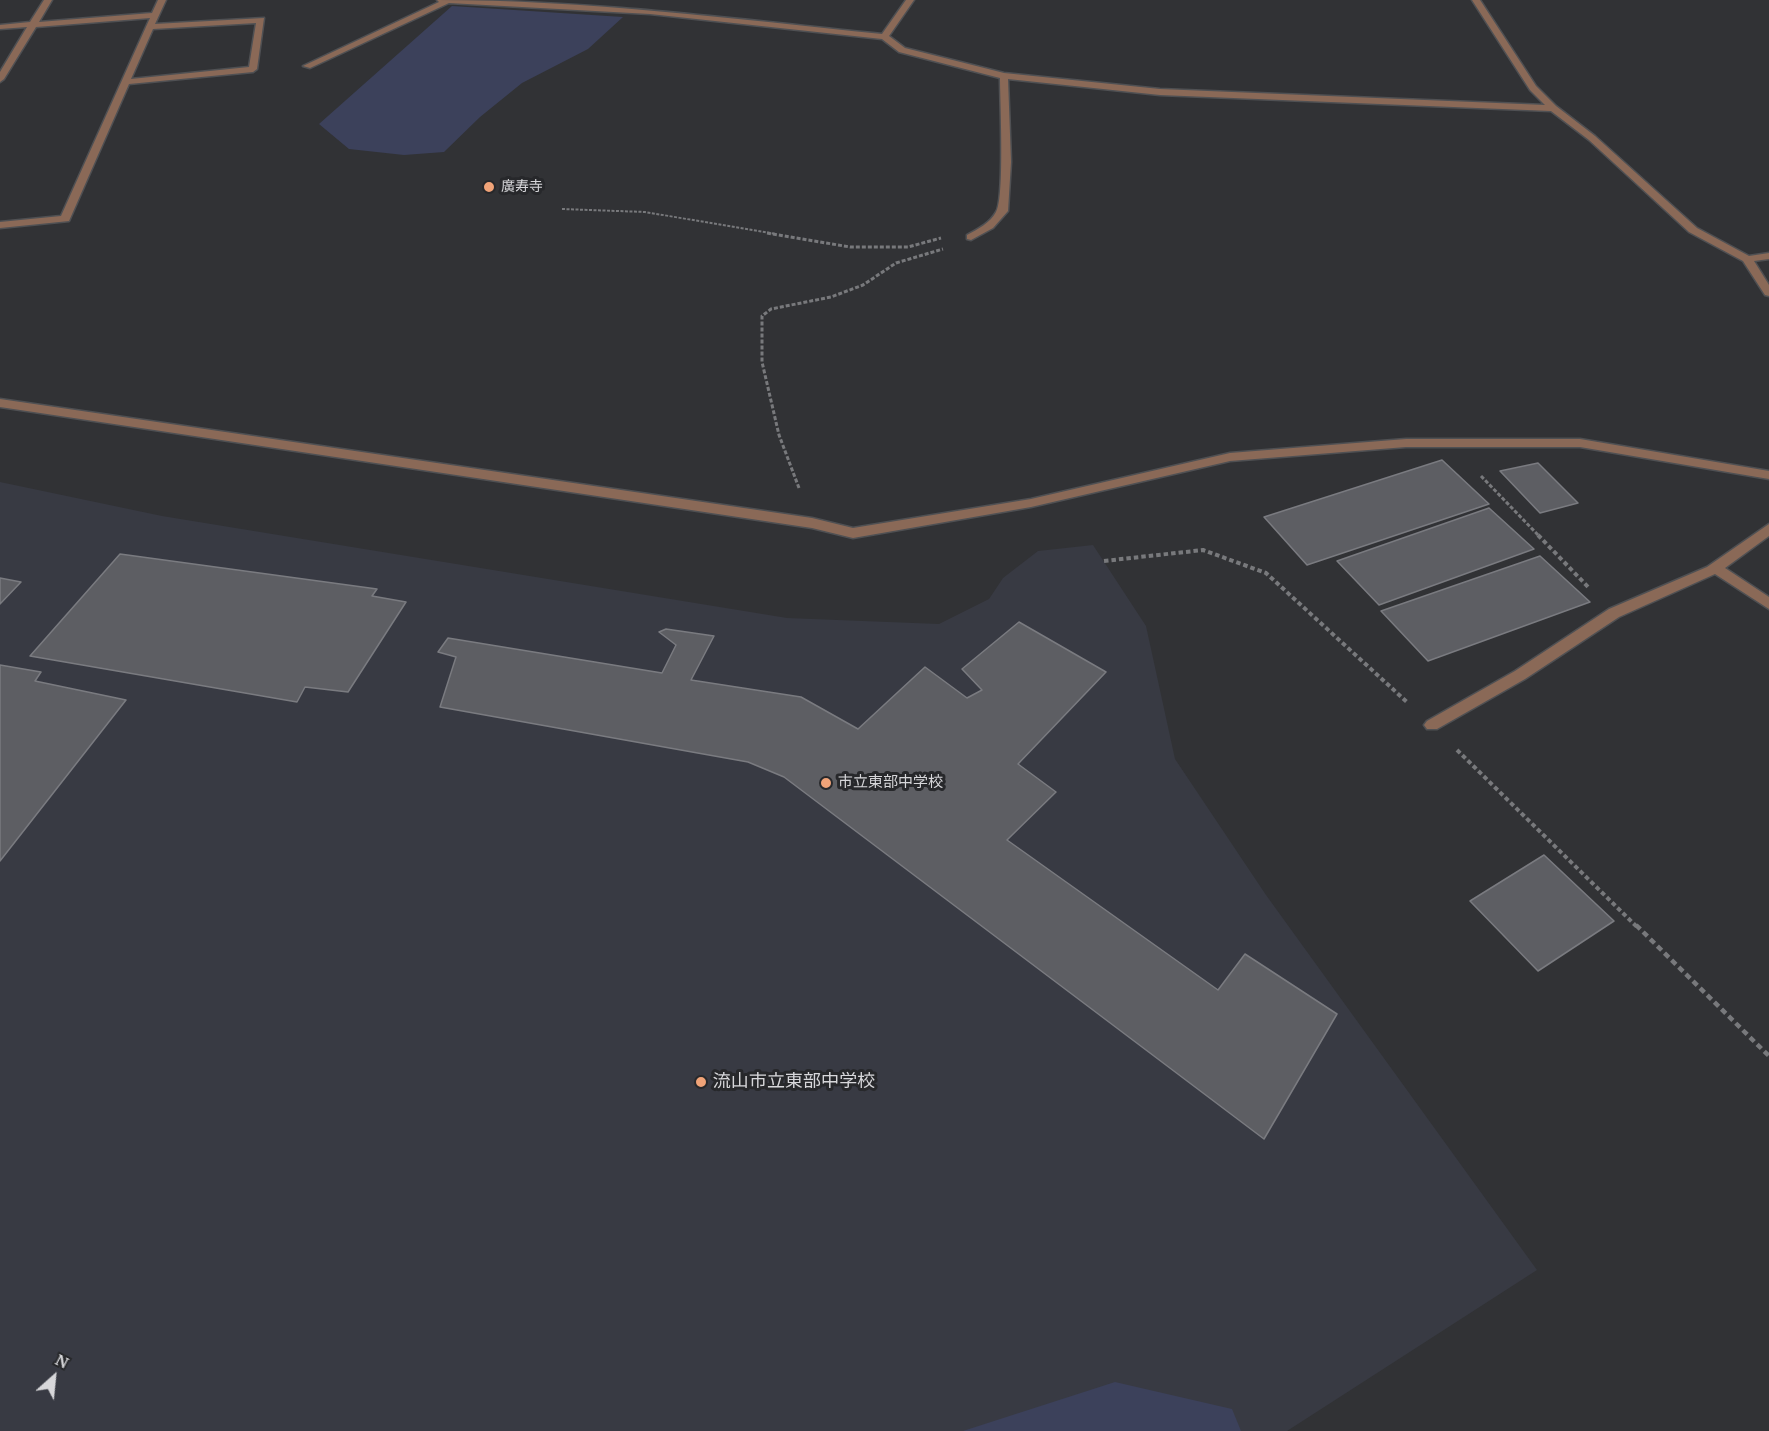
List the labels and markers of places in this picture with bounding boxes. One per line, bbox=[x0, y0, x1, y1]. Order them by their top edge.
place label: 廣寿寺 bbox=[501, 179, 543, 195]
marker: 廣寿寺 bbox=[482, 180, 496, 194]
place label: 市立東部中学校 bbox=[838, 774, 943, 792]
marker: 市立東部中学校 bbox=[819, 776, 833, 790]
place label: 流山市立東部中学校 bbox=[713, 1071, 875, 1093]
marker: 流山市立東部中学校 bbox=[694, 1075, 708, 1089]

